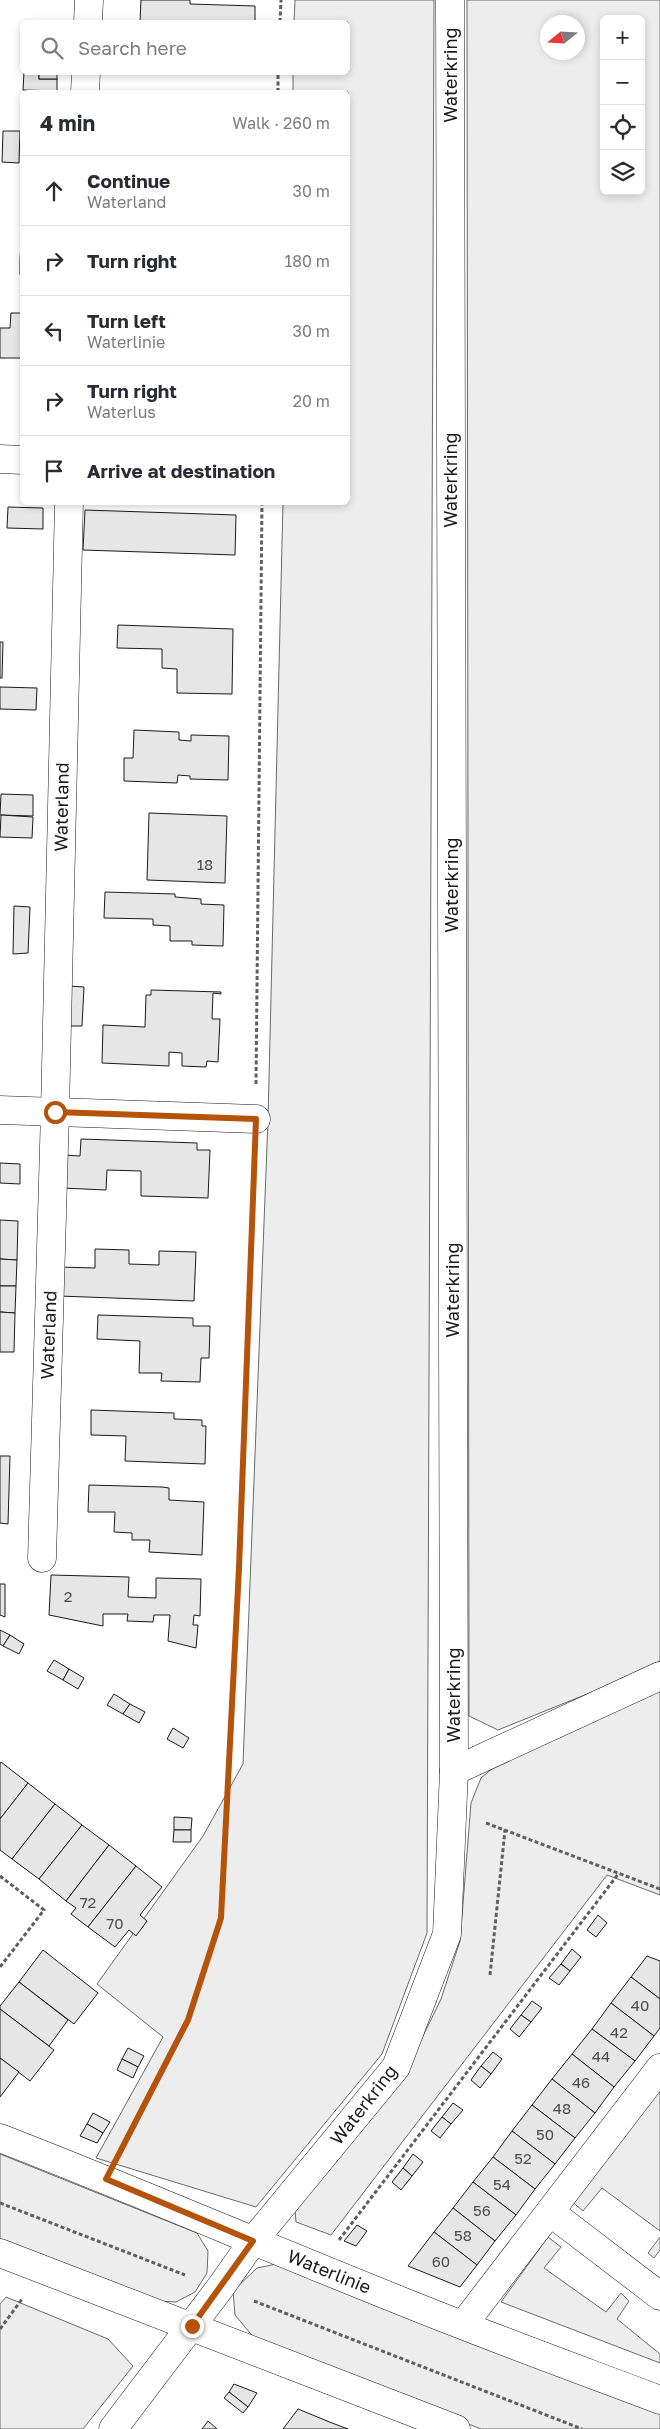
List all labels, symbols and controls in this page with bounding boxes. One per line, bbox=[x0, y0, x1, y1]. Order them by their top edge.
north arrow bbox=[540, 15, 585, 60]
map controls bbox=[600, 15, 645, 195]
button: + bbox=[600, 15, 645, 60]
search box bbox=[20, 20, 350, 75]
street label: Waterkring bbox=[439, 27, 461, 123]
icon: search bbox=[38, 34, 66, 62]
text: Search here bbox=[78, 36, 187, 59]
button: − bbox=[600, 60, 645, 105]
button: locate bbox=[600, 105, 645, 150]
text: 4 min bbox=[40, 110, 95, 136]
text: Walk · 260 m bbox=[232, 113, 330, 133]
button: layers bbox=[600, 150, 645, 195]
text: Continue bbox=[87, 169, 170, 192]
icon: ahead bbox=[40, 177, 68, 205]
text: 30 m bbox=[293, 181, 330, 201]
text: Waterland bbox=[87, 192, 166, 212]
icon: right bbox=[40, 247, 68, 275]
text: Turn right bbox=[87, 249, 177, 272]
text: 180 m bbox=[284, 251, 330, 271]
text: Turn left bbox=[87, 309, 166, 332]
icon: left bbox=[40, 317, 68, 345]
text: 30 m bbox=[293, 321, 330, 341]
text: Waterlinie bbox=[87, 332, 165, 352]
text: Turn right bbox=[87, 379, 177, 402]
icon: right bbox=[40, 387, 68, 415]
text: 20 m bbox=[293, 391, 330, 411]
text: Waterlus bbox=[87, 402, 156, 422]
street label: Waterkring bbox=[439, 432, 461, 528]
icon: arrive bbox=[40, 457, 68, 485]
text: Arrive at destination bbox=[87, 459, 275, 482]
street label: Waterland bbox=[49, 762, 73, 852]
street label: Waterkring bbox=[440, 837, 462, 933]
house number: 18 bbox=[197, 855, 213, 873]
route start bbox=[44, 1101, 67, 1124]
street label: Waterkring bbox=[441, 1242, 463, 1338]
street label: Waterland bbox=[35, 1290, 61, 1380]
house number: 2 bbox=[64, 1587, 72, 1605]
street label: Waterkring bbox=[442, 1647, 464, 1743]
house number: 72 bbox=[80, 1893, 96, 1911]
house number: 70 bbox=[106, 1914, 124, 1932]
house number: 40 bbox=[631, 1996, 649, 2014]
house number: 42 bbox=[610, 2023, 628, 2041]
house number: 44 bbox=[592, 2047, 610, 2065]
street label: Waterkring bbox=[325, 2060, 401, 2149]
house number: 46 bbox=[572, 2073, 590, 2091]
house number: 48 bbox=[553, 2099, 571, 2117]
house number: 50 bbox=[536, 2125, 554, 2143]
house number: 52 bbox=[514, 2149, 532, 2167]
house number: 54 bbox=[493, 2175, 511, 2193]
house number: 56 bbox=[473, 2201, 491, 2219]
house number: 58 bbox=[454, 2226, 472, 2244]
street label: Waterlinie bbox=[284, 2244, 374, 2298]
house number: 60 bbox=[432, 2252, 450, 2270]
route end bbox=[181, 2315, 204, 2338]

